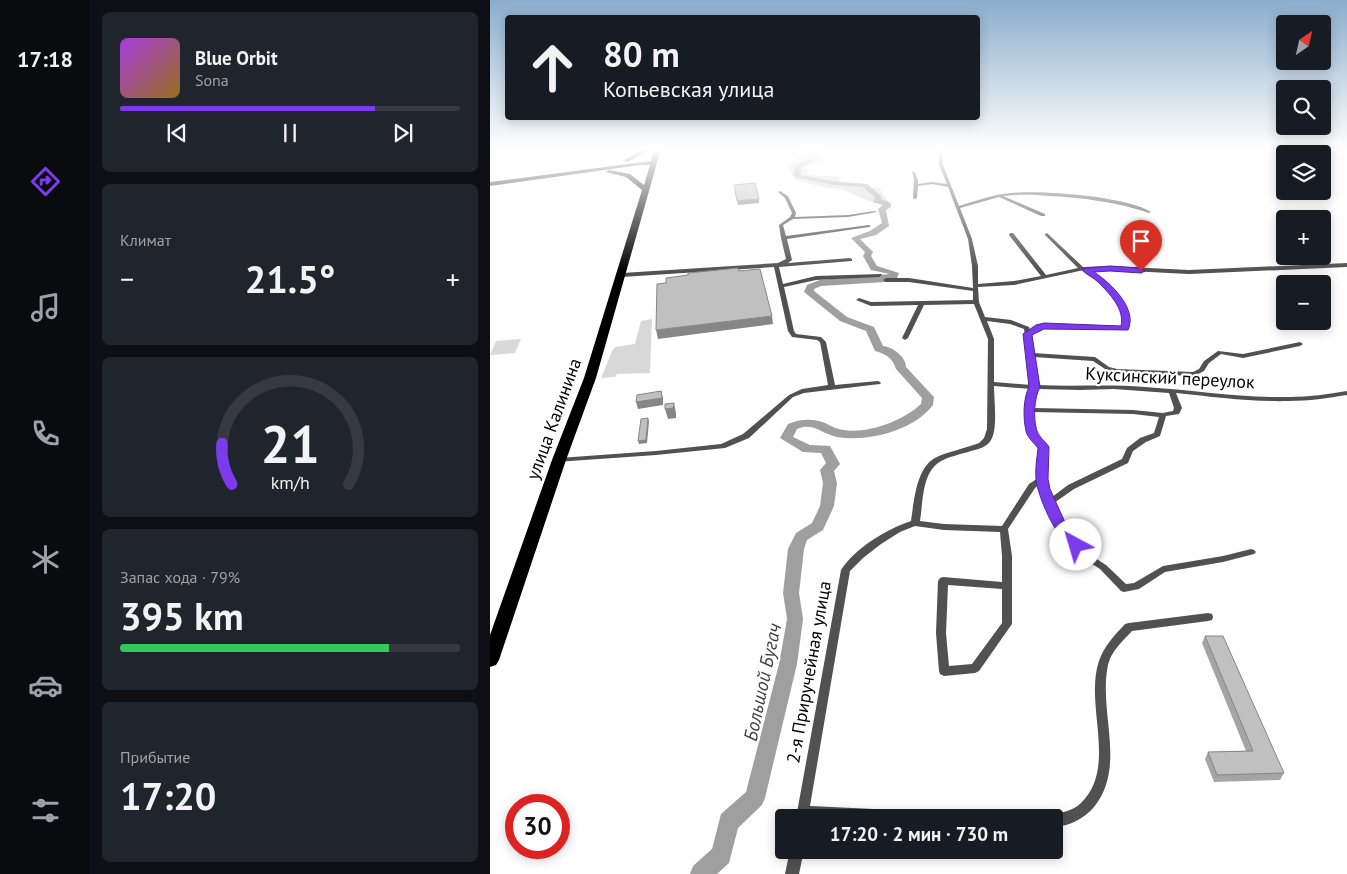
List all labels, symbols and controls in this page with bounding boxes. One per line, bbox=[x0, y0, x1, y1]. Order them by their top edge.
north arrow bbox=[1276, 15, 1331, 70]
map controls bbox=[1276, 15, 1331, 330]
text: 80 m bbox=[603, 31, 680, 77]
icon: ahead bbox=[520, 35, 585, 100]
text: 17:18 bbox=[17, 45, 73, 73]
text: Blue Orbit bbox=[195, 46, 278, 70]
text: Sona bbox=[195, 70, 229, 90]
text: Копьевская улица bbox=[603, 75, 774, 103]
button: search bbox=[1276, 80, 1331, 135]
icon: previous bbox=[163, 119, 191, 147]
icon: pause bbox=[276, 119, 304, 147]
icon: next bbox=[389, 119, 417, 147]
button: layers bbox=[1276, 145, 1331, 200]
icon: directions bbox=[28, 164, 63, 199]
button: + bbox=[1276, 210, 1331, 265]
pin bbox=[1120, 220, 1162, 271]
icon: arrive bbox=[1127, 227, 1155, 255]
text: Климат bbox=[120, 230, 171, 250]
text: 21.5° bbox=[245, 254, 335, 303]
text: − bbox=[120, 260, 134, 297]
text: + bbox=[446, 260, 460, 297]
button: − bbox=[1276, 275, 1331, 330]
icon: music bbox=[28, 290, 63, 325]
street label: улица Калинина bbox=[521, 355, 586, 483]
street label: Куксинский переулок bbox=[1085, 362, 1256, 393]
text: 21 bbox=[261, 410, 319, 477]
icon: phone bbox=[28, 416, 63, 451]
text: km/h bbox=[270, 471, 310, 494]
position arrow bbox=[1049, 518, 1101, 570]
icon: climate bbox=[28, 542, 63, 577]
text: Запас хода · 79% bbox=[120, 567, 240, 587]
street label: 2-я Приручейная улица bbox=[781, 579, 836, 765]
text: 395 km bbox=[120, 591, 244, 640]
water label: Большой Бугач bbox=[738, 621, 786, 743]
icon: car bbox=[28, 668, 63, 703]
text: Прибытие bbox=[120, 747, 190, 767]
text: 17:20 bbox=[120, 771, 216, 820]
icon: filters bbox=[28, 793, 63, 828]
speed limit sign: 30 bbox=[505, 794, 570, 859]
text: 17:20 · 2 мин · 730 m bbox=[830, 822, 1008, 846]

